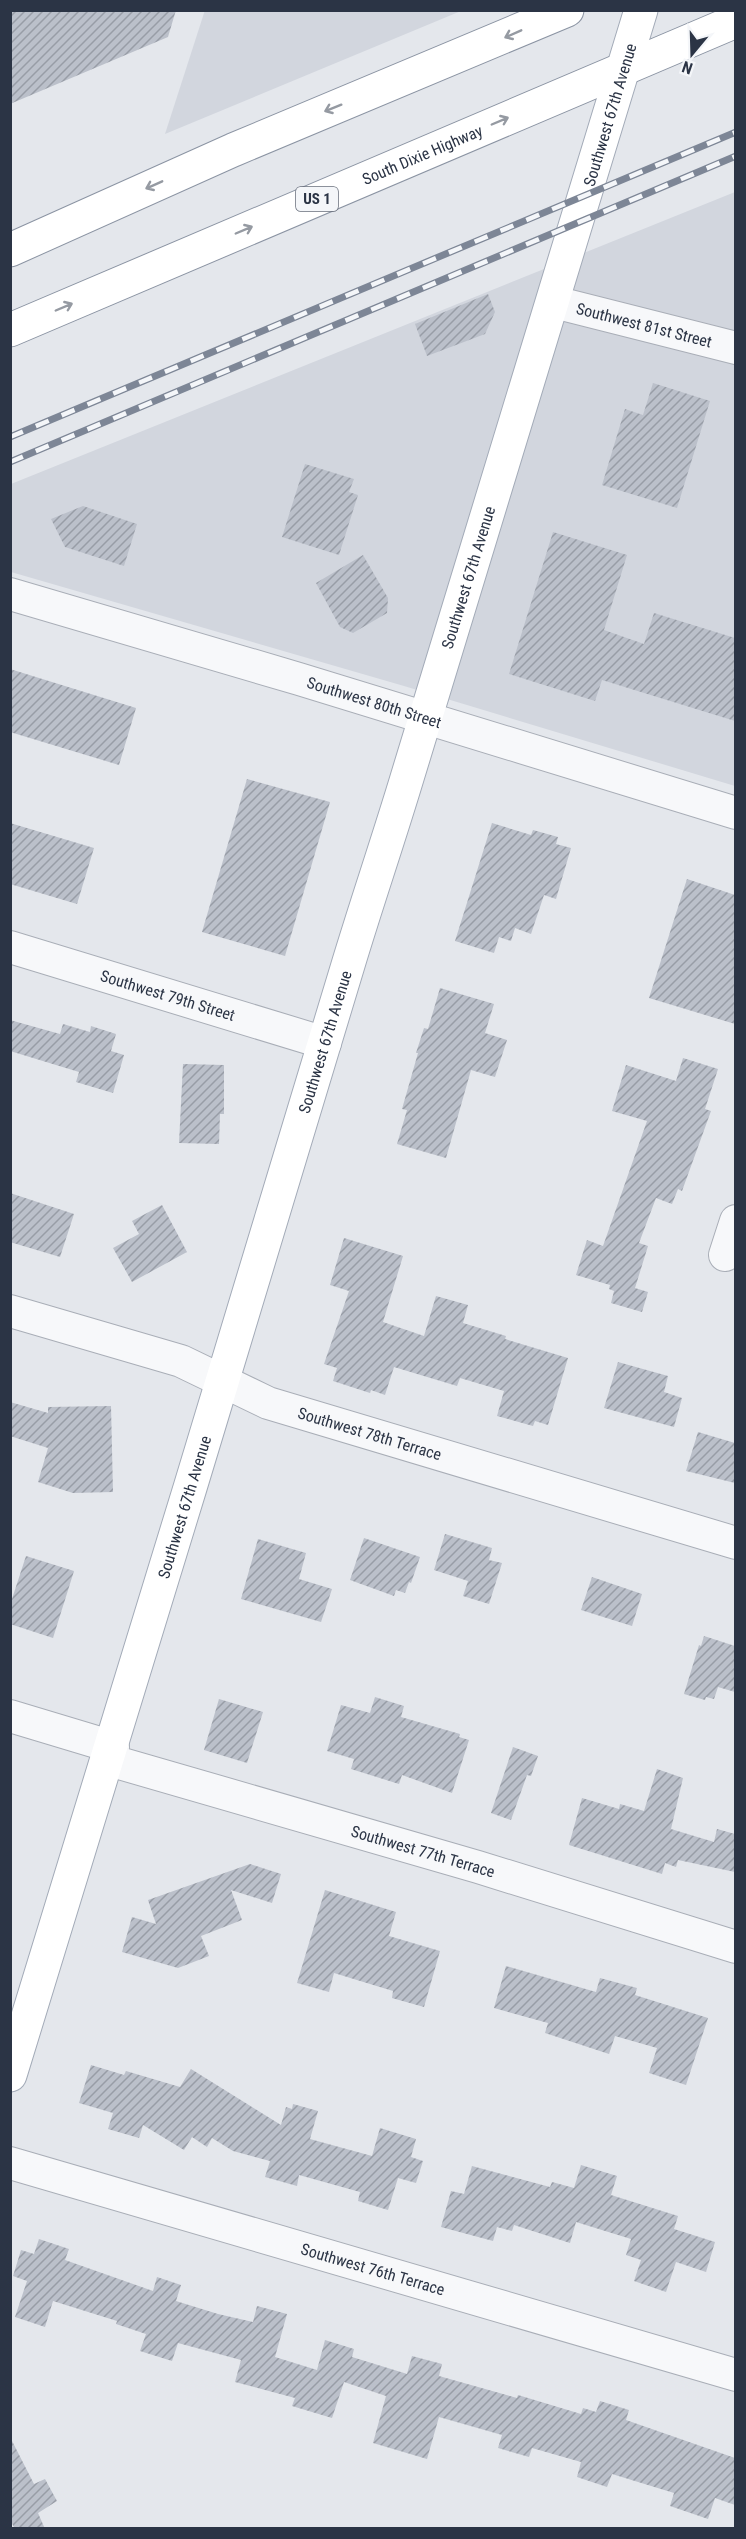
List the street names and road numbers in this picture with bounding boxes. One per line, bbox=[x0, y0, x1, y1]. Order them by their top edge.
street label: Southwest 67th Avenue bbox=[579, 41, 640, 188]
street label: South Dixie Highway bbox=[359, 120, 485, 189]
road number: US 1 bbox=[296, 187, 338, 211]
street label: Southwest 81st Street bbox=[574, 299, 714, 351]
street label: Southwest 67th Avenue bbox=[437, 504, 499, 651]
street label: Southwest 80th Street bbox=[305, 673, 444, 732]
street label: Southwest 79th Street bbox=[98, 966, 238, 1025]
street label: Southwest 67th Avenue bbox=[294, 968, 355, 1115]
street label: Southwest 78th Terrace bbox=[296, 1403, 444, 1464]
street label: Southwest 67th Avenue bbox=[154, 1433, 215, 1581]
street label: Southwest 77th Terrace bbox=[349, 1821, 497, 1881]
street label: Southwest 76th Terrace bbox=[299, 2239, 447, 2299]

